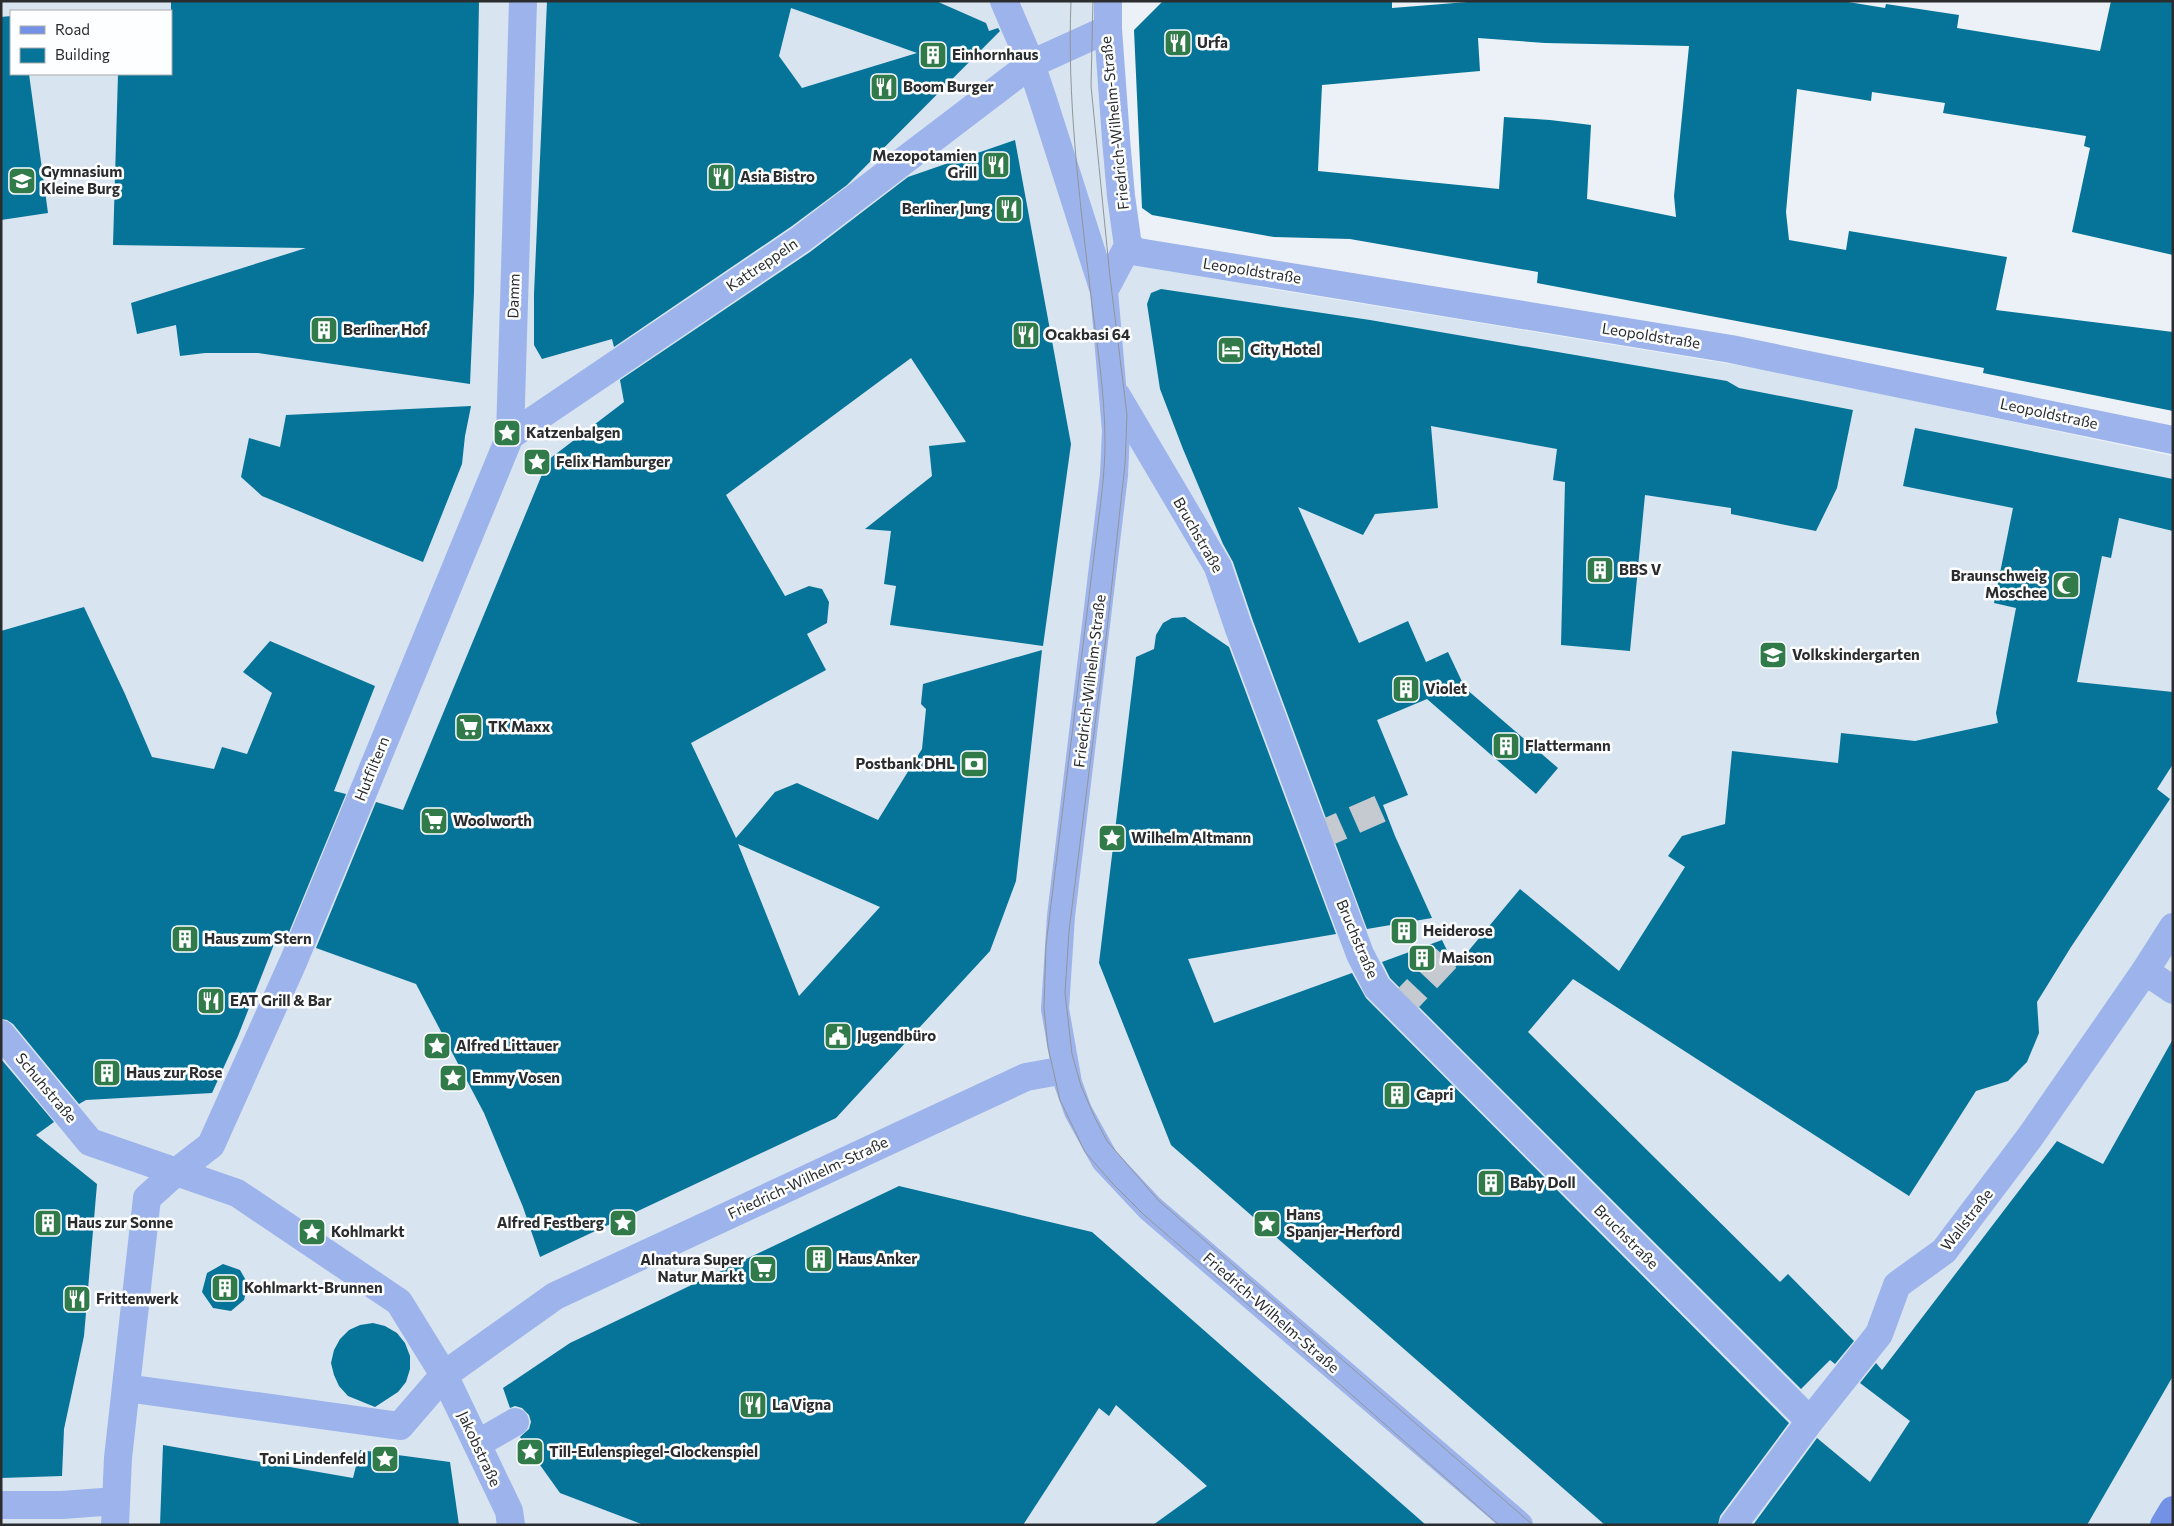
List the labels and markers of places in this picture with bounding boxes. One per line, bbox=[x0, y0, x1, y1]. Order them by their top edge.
restaurant icon: Urfa bbox=[1163, 28, 1193, 58]
place label: Urfa bbox=[1197, 33, 1228, 51]
building icon: Einhornhaus bbox=[918, 40, 948, 70]
place label: Einhornhaus bbox=[952, 45, 1038, 63]
restaurant icon: Boom Burger bbox=[869, 72, 899, 102]
place label: Boom Burger bbox=[903, 77, 994, 95]
place label: Mezopotamien Grill bbox=[872, 146, 977, 181]
restaurant icon: Mezopotamien Grill bbox=[981, 150, 1011, 180]
place label: Gymnasium Kleine Burg bbox=[41, 162, 122, 197]
restaurant icon: Asia Bistro bbox=[706, 162, 736, 192]
school or university icon: Gymnasium Kleine Burg bbox=[7, 166, 37, 196]
place label: Asia Bistro bbox=[740, 167, 815, 185]
restaurant icon: Berliner Jung bbox=[994, 194, 1024, 224]
place label: Berliner Jung bbox=[902, 199, 990, 217]
building icon: Berliner Hof bbox=[309, 315, 339, 345]
place label: Berliner Hof bbox=[343, 320, 428, 338]
restaurant icon: Ocakbasi 64 bbox=[1011, 320, 1041, 350]
place label: Ocakbasi 64 bbox=[1045, 325, 1130, 343]
hotel icon: City Hotel bbox=[1216, 335, 1246, 365]
place label: City Hotel bbox=[1250, 340, 1320, 358]
place icon: Katzenbalgen bbox=[492, 418, 522, 448]
place label: Katzenbalgen bbox=[526, 423, 621, 441]
place icon: Felix Hamburger bbox=[522, 447, 552, 477]
place label: Felix Hamburger bbox=[556, 452, 670, 470]
building icon: BBS V bbox=[1585, 555, 1615, 585]
place label: BBS V bbox=[1619, 560, 1662, 578]
place label: Braunschweig Moschee bbox=[1951, 566, 2047, 601]
mosque icon: Braunschweig Moschee bbox=[2051, 570, 2081, 600]
school or university icon: Volkskindergarten bbox=[1758, 640, 1788, 670]
place label: Volkskindergarten bbox=[1792, 645, 1920, 663]
building icon: Violet bbox=[1391, 674, 1421, 704]
place label: Violet bbox=[1425, 679, 1467, 697]
supermarket icon: TK Maxx bbox=[454, 712, 484, 742]
place label: TK Maxx bbox=[488, 717, 551, 735]
building icon: Flattermann bbox=[1491, 731, 1521, 761]
place label: Flattermann bbox=[1525, 736, 1611, 754]
bank icon: Postbank DHL bbox=[959, 749, 989, 779]
place label: Postbank DHL bbox=[856, 754, 955, 772]
supermarket icon: Woolworth bbox=[419, 806, 449, 836]
place label: Woolworth bbox=[453, 811, 532, 829]
place icon: Wilhelm Altmann bbox=[1097, 823, 1127, 853]
place label: Wilhelm Altmann bbox=[1131, 828, 1251, 846]
building icon: Heiderose bbox=[1389, 916, 1419, 946]
place label: Heiderose bbox=[1423, 921, 1493, 939]
building icon: Haus zum Stern bbox=[170, 924, 200, 954]
place label: Haus zum Stern bbox=[204, 929, 312, 947]
building icon: Maison bbox=[1407, 943, 1437, 973]
place label: Maison bbox=[1441, 948, 1492, 966]
restaurant icon: EAT Grill & Bar bbox=[196, 986, 226, 1016]
place label: EAT Grill & Bar bbox=[230, 991, 332, 1009]
public building icon: Jugendbüro bbox=[823, 1021, 853, 1051]
place label: Jugendbüro bbox=[857, 1026, 936, 1044]
place icon: Alfred Littauer bbox=[422, 1031, 452, 1061]
place label: Alfred Littauer bbox=[456, 1036, 559, 1054]
building icon: Haus zur Rose bbox=[92, 1058, 122, 1088]
place label: Haus zur Rose bbox=[126, 1063, 223, 1081]
place icon: Emmy Vosen bbox=[438, 1063, 468, 1093]
place label: Emmy Vosen bbox=[472, 1068, 560, 1086]
building icon: Capri bbox=[1382, 1080, 1412, 1110]
place label: Capri bbox=[1416, 1085, 1453, 1103]
building icon: Baby Doll bbox=[1476, 1168, 1506, 1198]
place label: Baby Doll bbox=[1510, 1173, 1576, 1191]
place label: Hans Spanjer-Herford bbox=[1286, 1205, 1400, 1240]
building icon: Haus zur Sonne bbox=[33, 1208, 63, 1238]
place icon: Alfred Festberg bbox=[608, 1208, 638, 1238]
place icon: Hans Spanjer-Herford bbox=[1252, 1209, 1282, 1239]
place label: Haus zur Sonne bbox=[67, 1213, 173, 1231]
place label: Alfred Festberg bbox=[497, 1213, 604, 1231]
place icon: Kohlmarkt bbox=[297, 1217, 327, 1247]
place label: Kohlmarkt bbox=[331, 1222, 405, 1240]
building icon: Haus Anker bbox=[804, 1244, 834, 1274]
place label: Haus Anker bbox=[838, 1249, 917, 1267]
place label: Alnatura Super Natur Markt bbox=[640, 1250, 744, 1285]
supermarket icon: Alnatura Super Natur Markt bbox=[748, 1254, 778, 1284]
building icon: Kohlmarkt-Brunnen bbox=[210, 1273, 240, 1303]
place label: Kohlmarkt-Brunnen bbox=[244, 1278, 383, 1296]
restaurant icon: Frittenwerk bbox=[62, 1284, 92, 1314]
place label: Frittenwerk bbox=[96, 1289, 179, 1307]
restaurant icon: La Vigna bbox=[738, 1390, 768, 1420]
place label: La Vigna bbox=[772, 1395, 831, 1413]
place icon: Till-Eulenspiegel-Glockenspiel bbox=[515, 1437, 545, 1467]
place label: Till-Eulenspiegel-Glockenspiel bbox=[549, 1442, 758, 1460]
place icon: Toni Lindenfeld bbox=[370, 1444, 400, 1474]
place label: Toni Lindenfeld bbox=[259, 1449, 366, 1467]

